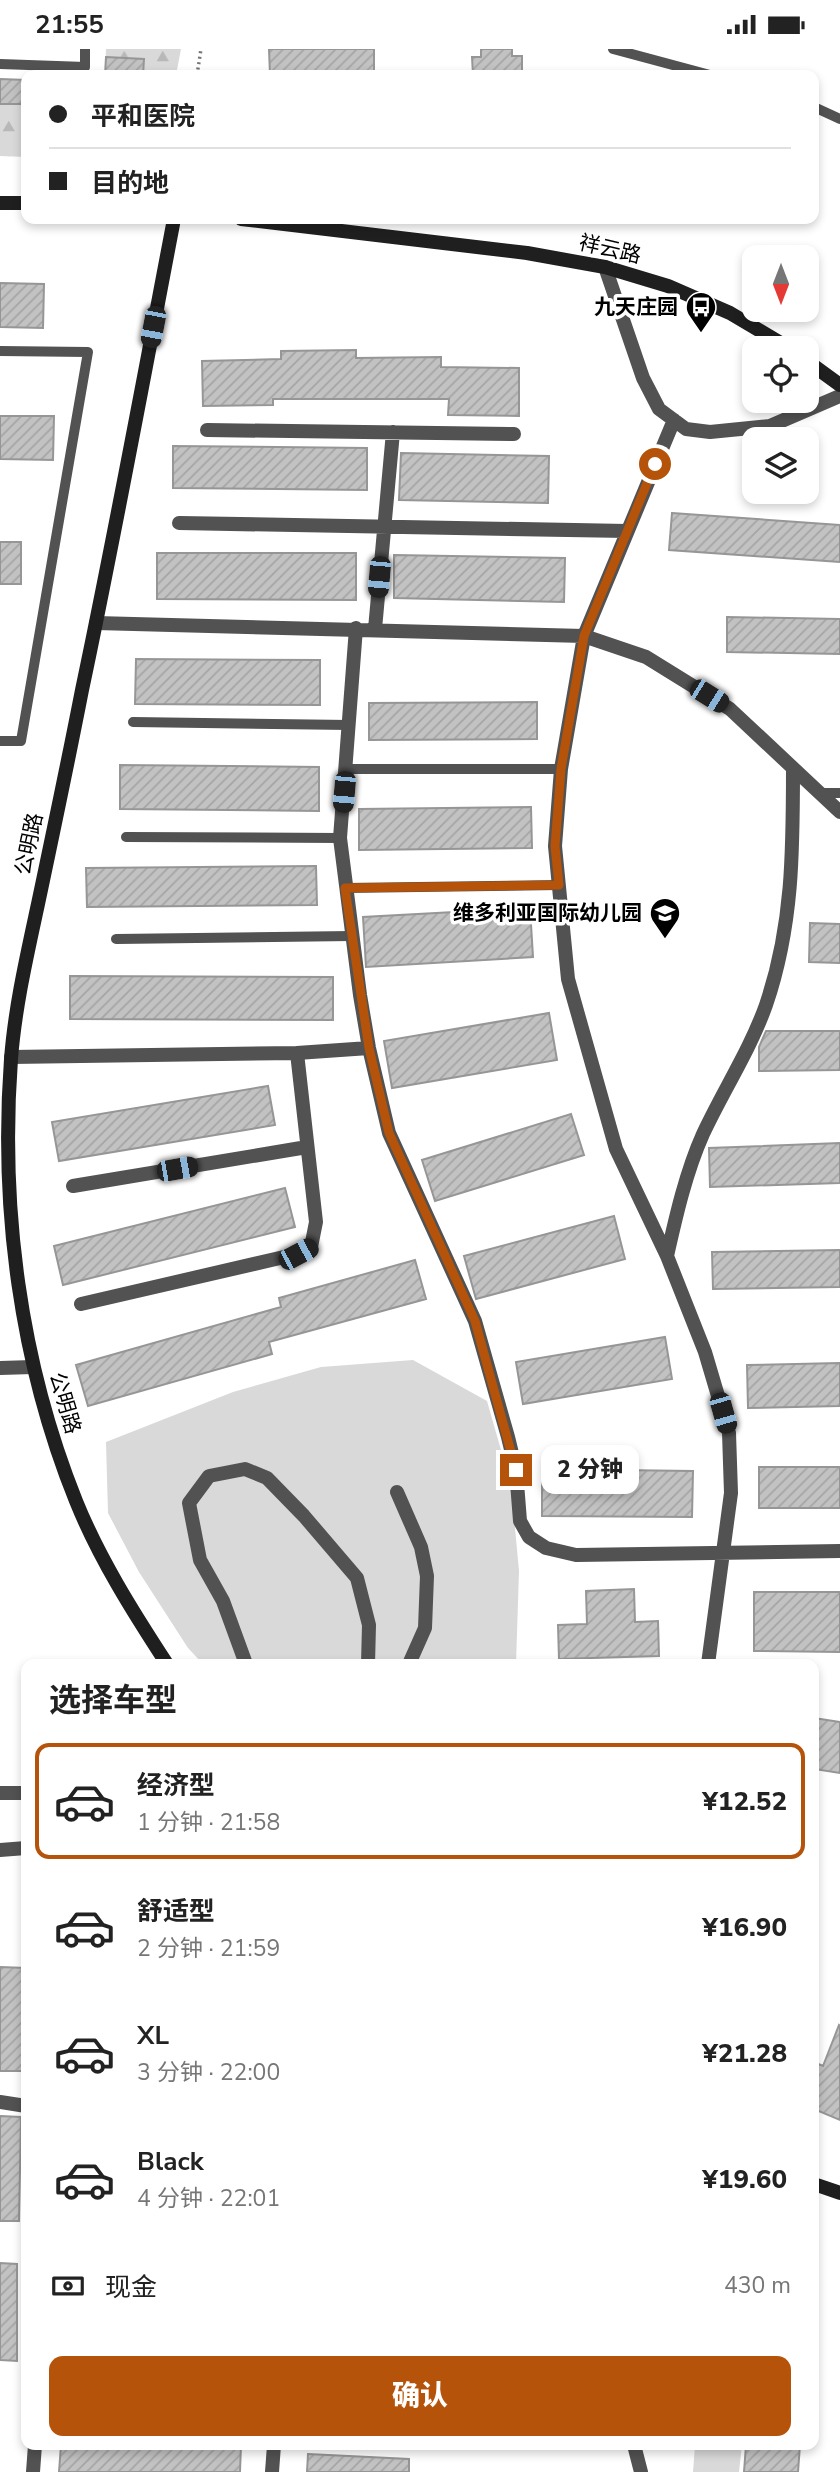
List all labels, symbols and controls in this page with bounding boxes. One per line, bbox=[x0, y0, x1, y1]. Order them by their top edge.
text: 21:55 bbox=[35, 7, 104, 42]
text: 平和医院 bbox=[91, 99, 195, 134]
text: 目的地 bbox=[91, 166, 169, 201]
street label: 祥云路 bbox=[576, 228, 644, 270]
north arrow bbox=[742, 245, 819, 322]
map controls bbox=[742, 245, 819, 504]
bus stop icon: 九天庄园 bbox=[684, 290, 718, 334]
place label: 九天庄园 bbox=[594, 293, 678, 321]
car bbox=[139, 304, 168, 350]
button: locate bbox=[742, 336, 819, 413]
button: layers bbox=[742, 427, 819, 504]
route start bbox=[639, 448, 671, 480]
car bbox=[367, 555, 392, 599]
car bbox=[686, 676, 733, 716]
car bbox=[332, 770, 357, 814]
street label: 公明路 bbox=[9, 810, 49, 878]
school or university icon: 维多利亚国际幼儿园 bbox=[648, 896, 682, 940]
place label: 维多利亚国际幼儿园 bbox=[453, 899, 642, 927]
car bbox=[155, 1155, 200, 1183]
car bbox=[275, 1235, 322, 1273]
street label: 公明路 bbox=[43, 1369, 87, 1437]
car bbox=[708, 1390, 739, 1436]
callout: 2 分钟 bbox=[540, 1445, 638, 1495]
route end bbox=[500, 1454, 532, 1486]
text: 2 分钟 bbox=[557, 1454, 623, 1485]
text: 选择车型 bbox=[49, 1679, 177, 1722]
text: 经济型 bbox=[137, 1768, 215, 1803]
icon: car bbox=[53, 1770, 116, 1833]
text: ¥12.52 bbox=[702, 1784, 787, 1819]
text: 1 分钟 · 21:58 bbox=[137, 1807, 280, 1838]
text: 舒适型 bbox=[137, 1894, 215, 1929]
icon: car bbox=[53, 1896, 116, 1959]
text: ¥16.90 bbox=[702, 1910, 787, 1945]
text: 2 分钟 · 21:59 bbox=[137, 1933, 280, 1964]
text: XL bbox=[137, 2018, 169, 2053]
icon: car bbox=[53, 2022, 116, 2085]
text: ¥21.28 bbox=[702, 2036, 787, 2071]
text: 3 分钟 · 22:00 bbox=[137, 2057, 280, 2088]
text: Black bbox=[137, 2144, 204, 2179]
icon: car bbox=[53, 2148, 116, 2211]
text: ¥19.60 bbox=[702, 2162, 787, 2197]
text: 4 分钟 · 22:01 bbox=[137, 2183, 280, 2214]
icon: cash bbox=[49, 2267, 87, 2305]
text: 现金 bbox=[105, 2270, 157, 2305]
text: 430 m bbox=[724, 2270, 791, 2301]
button: 确认 bbox=[49, 2356, 791, 2436]

